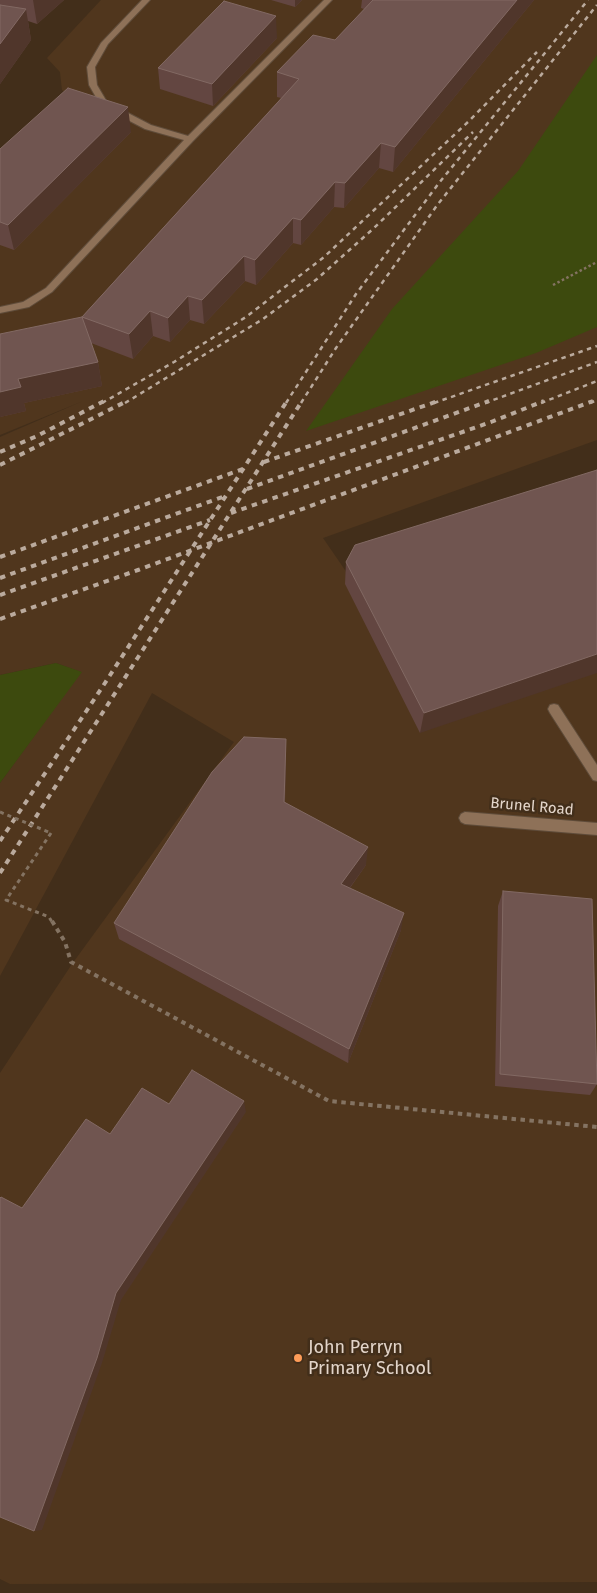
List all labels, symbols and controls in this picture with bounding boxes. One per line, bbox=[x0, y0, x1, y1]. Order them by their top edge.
street label: Brunel Road bbox=[490, 794, 574, 820]
place label: John Perryn Primary School bbox=[308, 1337, 431, 1380]
marker: John Perryn Primary School bbox=[292, 1352, 304, 1364]

